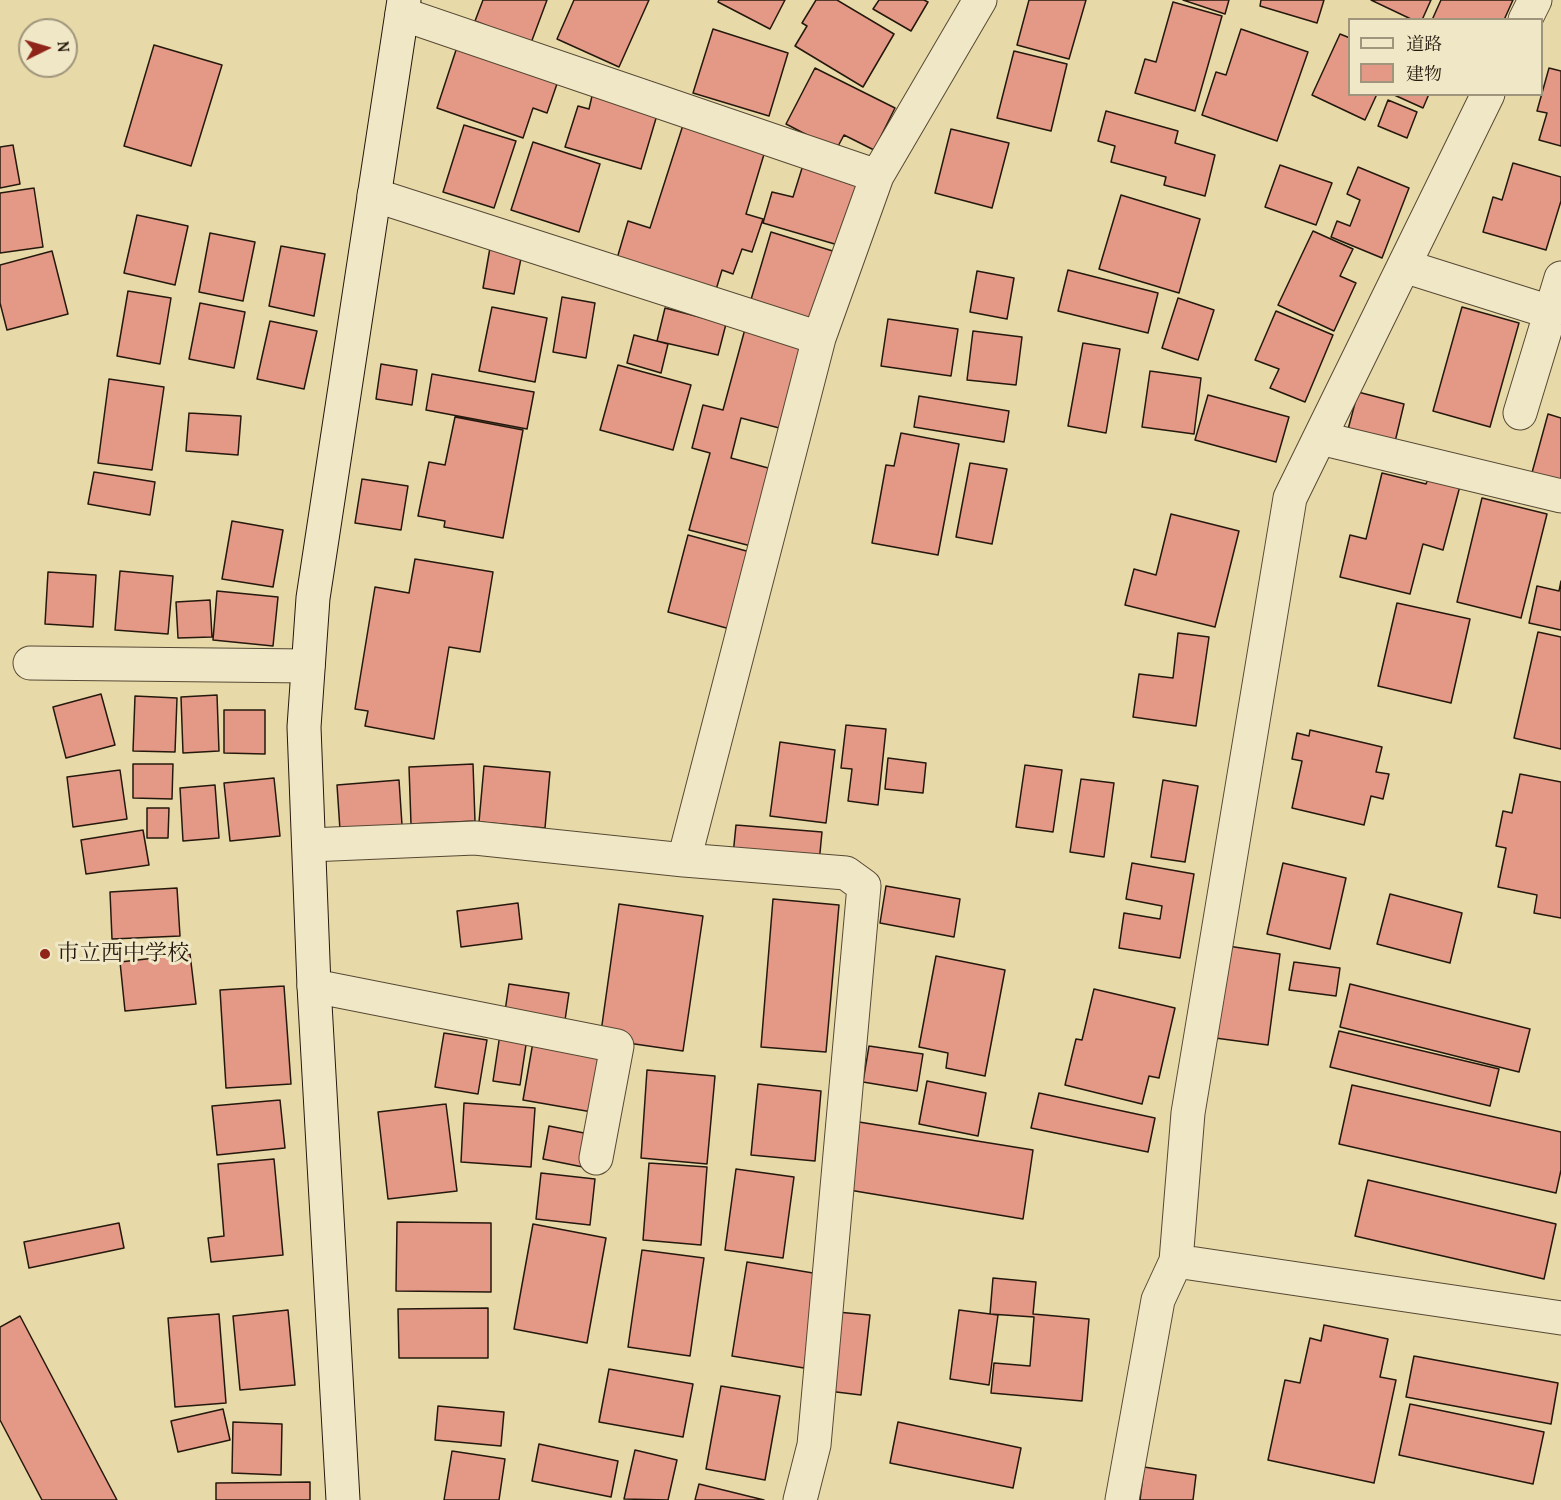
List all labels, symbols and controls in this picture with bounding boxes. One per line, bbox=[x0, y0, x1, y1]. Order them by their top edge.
north arrow bbox=[18, 18, 78, 78]
legend bbox=[1348, 18, 1543, 96]
text: 道路 bbox=[1406, 30, 1442, 57]
text: N bbox=[52, 40, 76, 53]
text: 建物 bbox=[1406, 60, 1442, 87]
place label: 市立西中学校 bbox=[57, 941, 189, 967]
marker: 市立西中学校 bbox=[38, 947, 52, 961]

